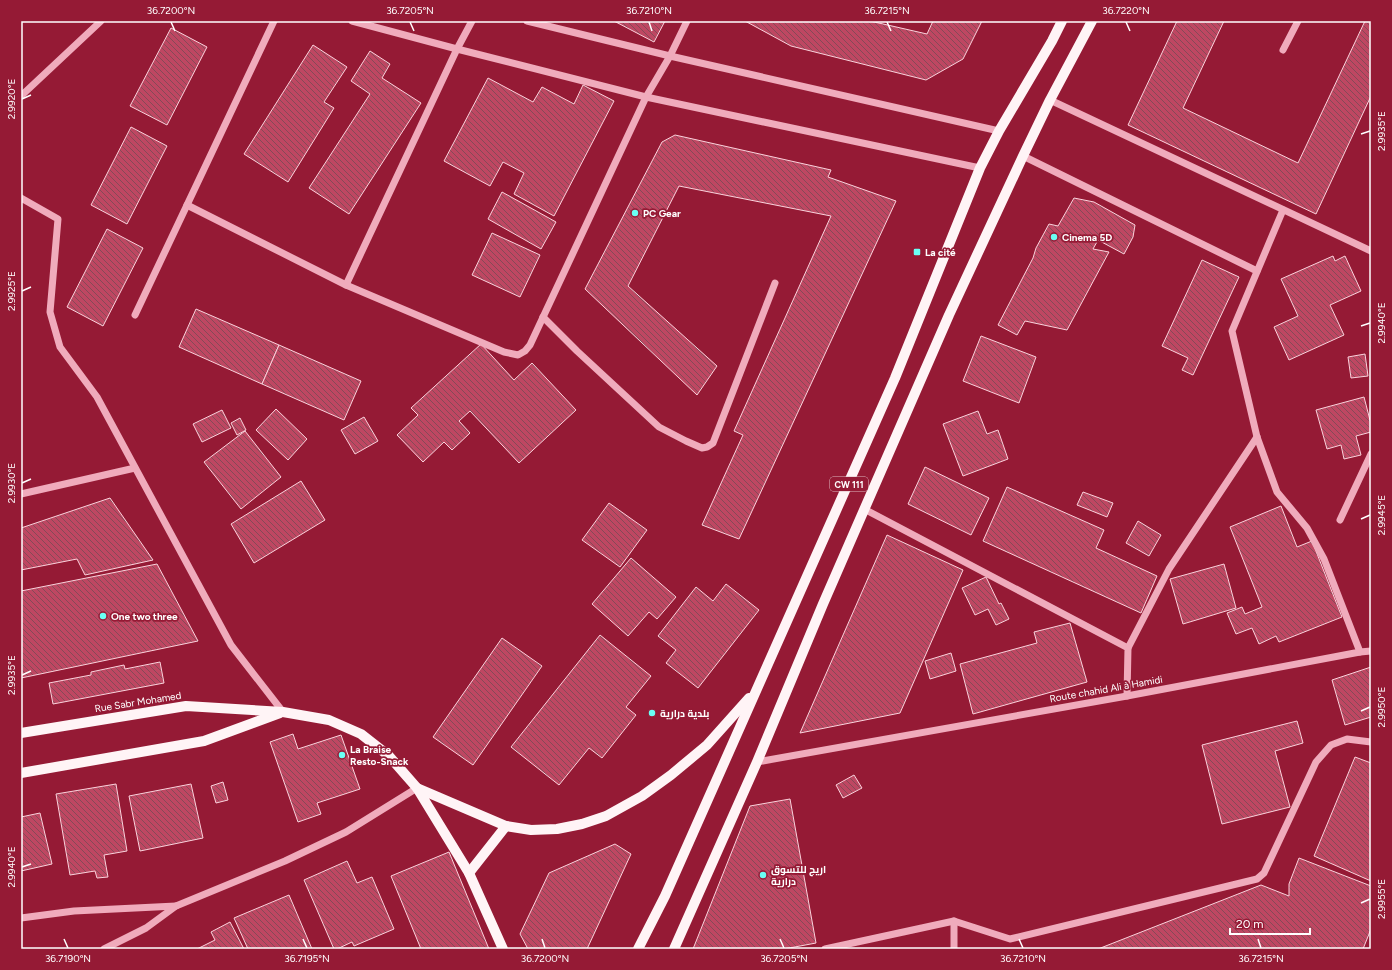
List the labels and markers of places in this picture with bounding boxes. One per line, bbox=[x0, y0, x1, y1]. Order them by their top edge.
place label: PC Gear bbox=[643, 207, 681, 220]
marker: PC Gear bbox=[630, 208, 640, 218]
place label: Cinema 5D bbox=[1062, 231, 1112, 244]
marker: Cinema 5D bbox=[1049, 232, 1059, 242]
place label: La cité bbox=[925, 246, 956, 259]
marker: La cité bbox=[912, 247, 922, 257]
place label: One two three bbox=[111, 610, 178, 623]
marker: One two three bbox=[98, 611, 108, 621]
place label: بلدية درارية bbox=[660, 707, 709, 720]
marker: بلدية درارية bbox=[647, 708, 657, 718]
place label: La Braise Resto-Snack bbox=[350, 743, 409, 768]
marker: La Braise Resto-Snack bbox=[337, 750, 347, 760]
place label: اريج للتسوق درارية bbox=[771, 863, 826, 888]
marker: اريج للتسوق درارية bbox=[758, 870, 768, 880]

